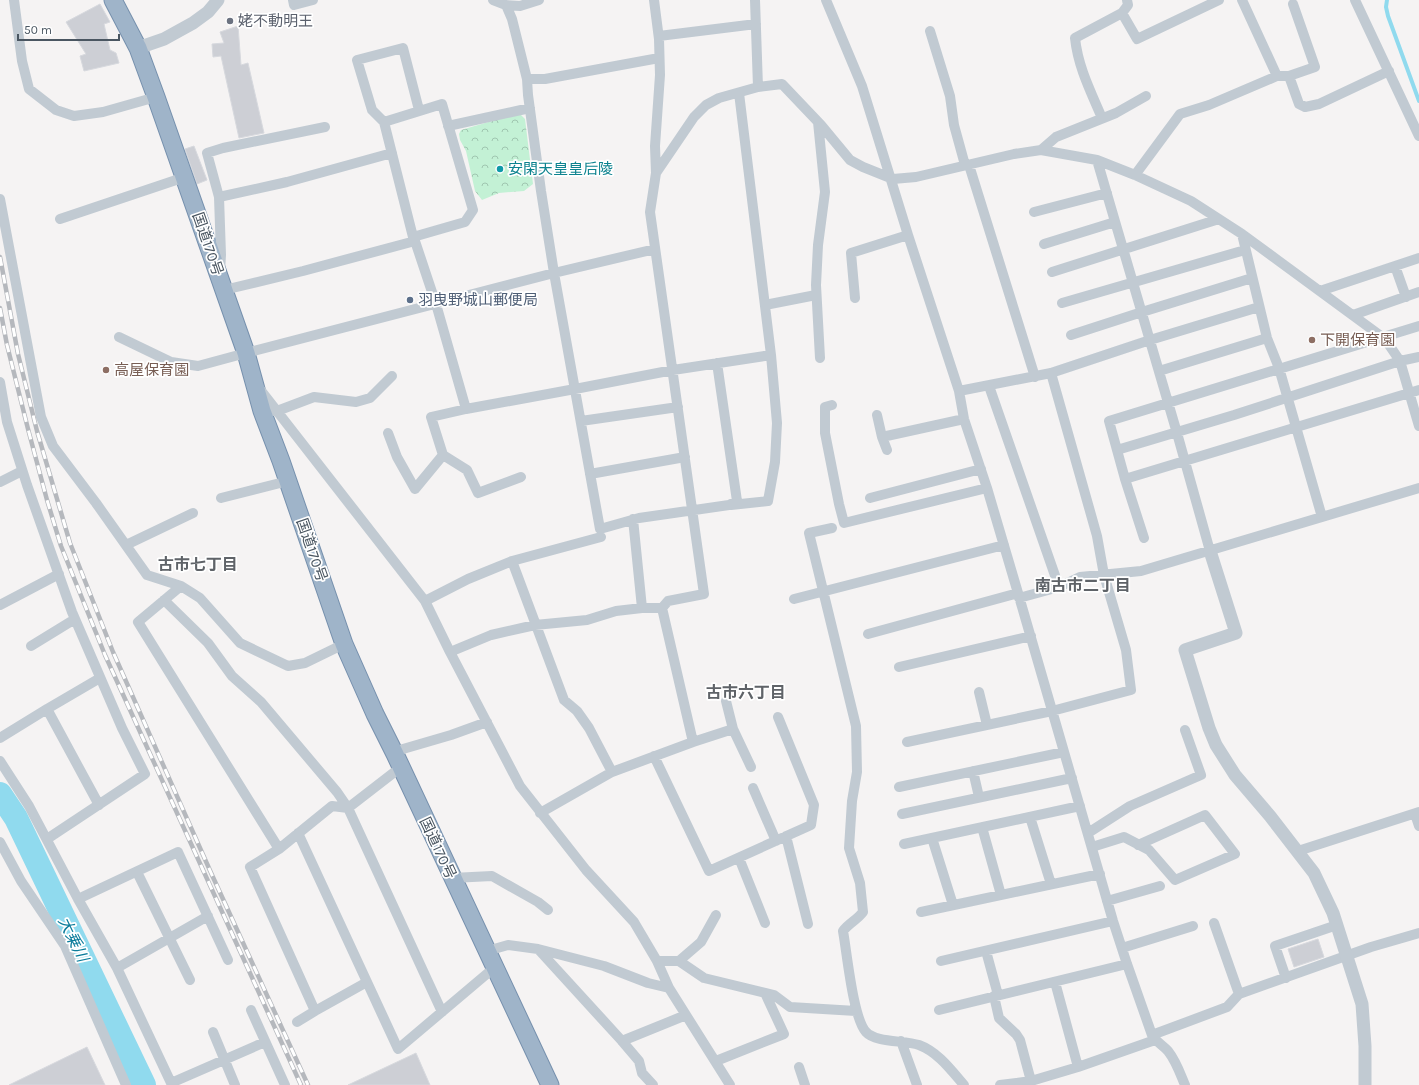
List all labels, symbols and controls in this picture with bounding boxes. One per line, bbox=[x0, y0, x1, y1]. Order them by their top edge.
place label: 姥不動明王 bbox=[238, 12, 313, 30]
scale bar bbox=[18, 16, 119, 42]
marker: 姥不動明王 bbox=[225, 16, 235, 26]
text: 50 m bbox=[24, 23, 52, 37]
place label: 安閑天皇皇后陵 bbox=[508, 160, 613, 178]
marker: 安閑天皇皇后陵 bbox=[495, 164, 505, 174]
street label: 国道170号 bbox=[189, 210, 227, 278]
place label: 羽曳野城山郵便局 bbox=[418, 291, 538, 309]
marker: 羽曳野城山郵便局 bbox=[405, 295, 415, 305]
place label: 下開保育園 bbox=[1320, 331, 1395, 349]
marker: 下開保育園 bbox=[1307, 335, 1317, 345]
place label: 高屋保育園 bbox=[114, 361, 189, 379]
marker: 高屋保育園 bbox=[101, 365, 111, 375]
street label: 国道170号 bbox=[293, 516, 331, 584]
district label: 古市七丁目 bbox=[158, 555, 238, 574]
district label: 南古市二丁目 bbox=[1035, 576, 1131, 595]
district label: 古市六丁目 bbox=[706, 683, 786, 702]
street label: 国道170号 bbox=[416, 814, 460, 882]
water label: 大乗川 bbox=[54, 913, 93, 967]

